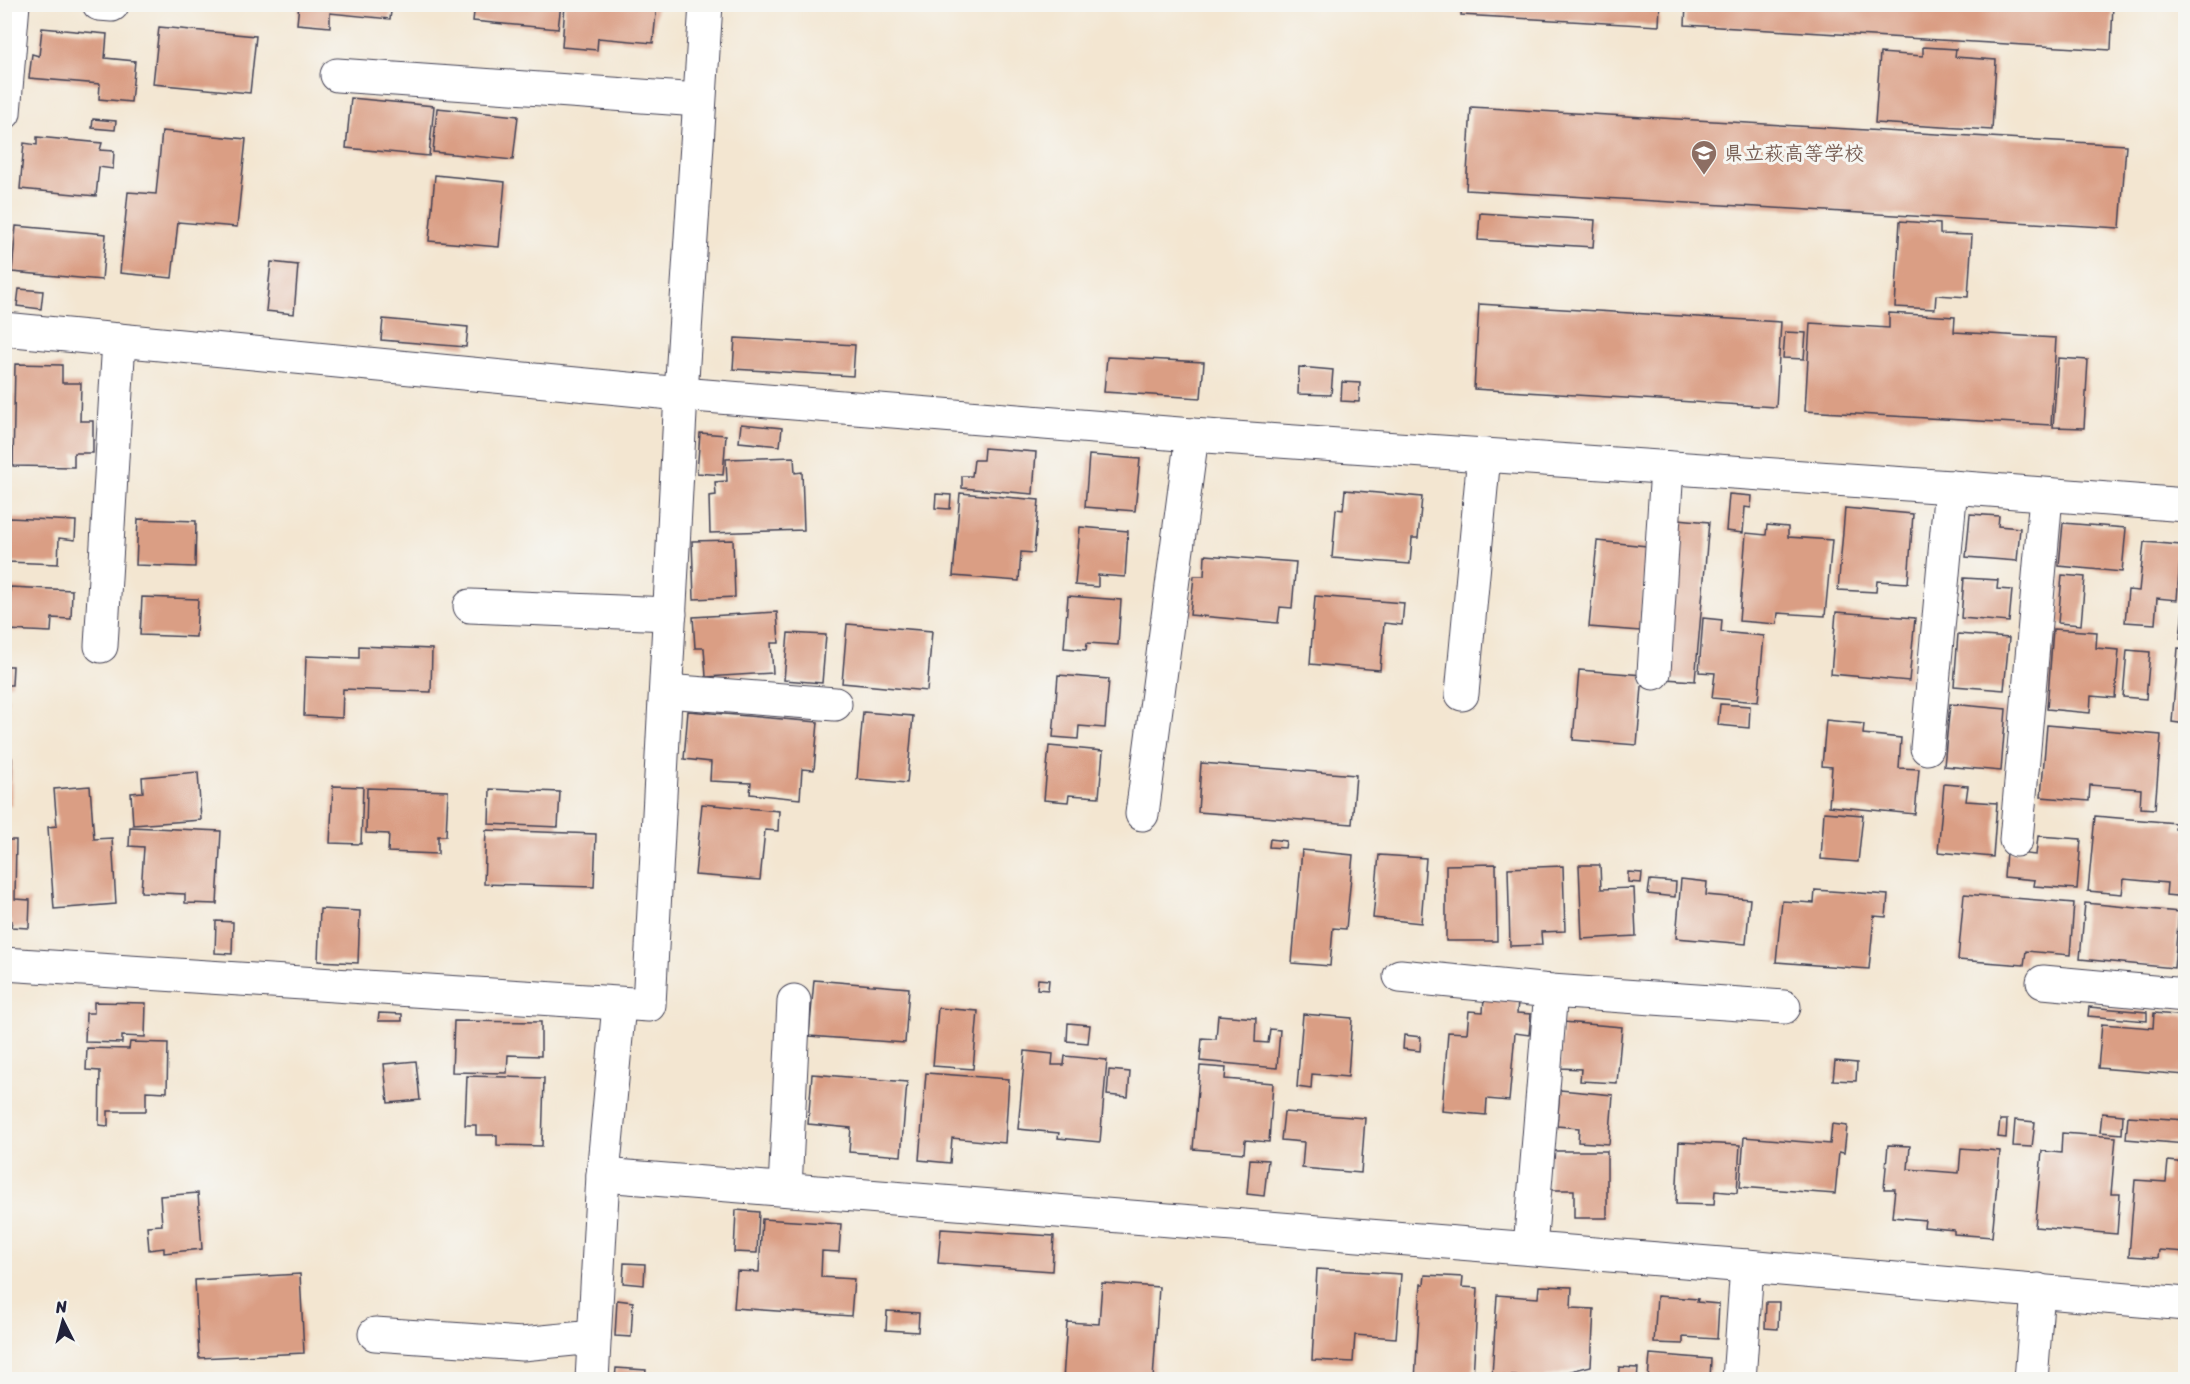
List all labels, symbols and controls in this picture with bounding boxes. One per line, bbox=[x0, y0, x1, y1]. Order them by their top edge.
place label: 県立萩高等学校 bbox=[1724, 136, 1864, 171]
school or university icon: 県立萩高等学校 bbox=[1689, 138, 1719, 176]
north arrow bbox=[33, 1291, 93, 1351]
text: N bbox=[53, 1291, 69, 1322]

